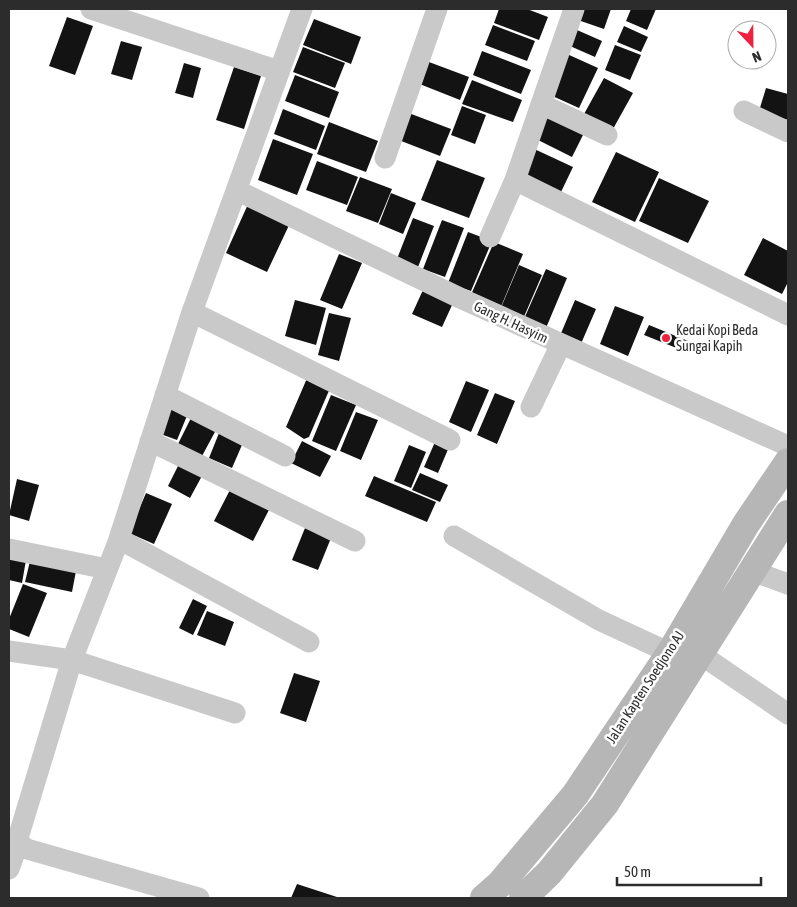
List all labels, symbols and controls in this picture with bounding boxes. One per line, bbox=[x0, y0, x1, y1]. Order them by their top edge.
north arrow bbox=[727, 20, 777, 70]
text: N bbox=[750, 48, 764, 66]
street label: Gang H. Hasyim bbox=[471, 298, 551, 346]
place label: Kedai Kopi Beda Sungai Kapih bbox=[676, 322, 758, 354]
marker: Kedai Kopi Beda Sungai Kapih bbox=[660, 332, 672, 344]
street label: Jalan Kapten Soedjono AJ bbox=[603, 628, 687, 746]
scale bar bbox=[617, 854, 761, 886]
text: 50 m bbox=[624, 863, 651, 880]

